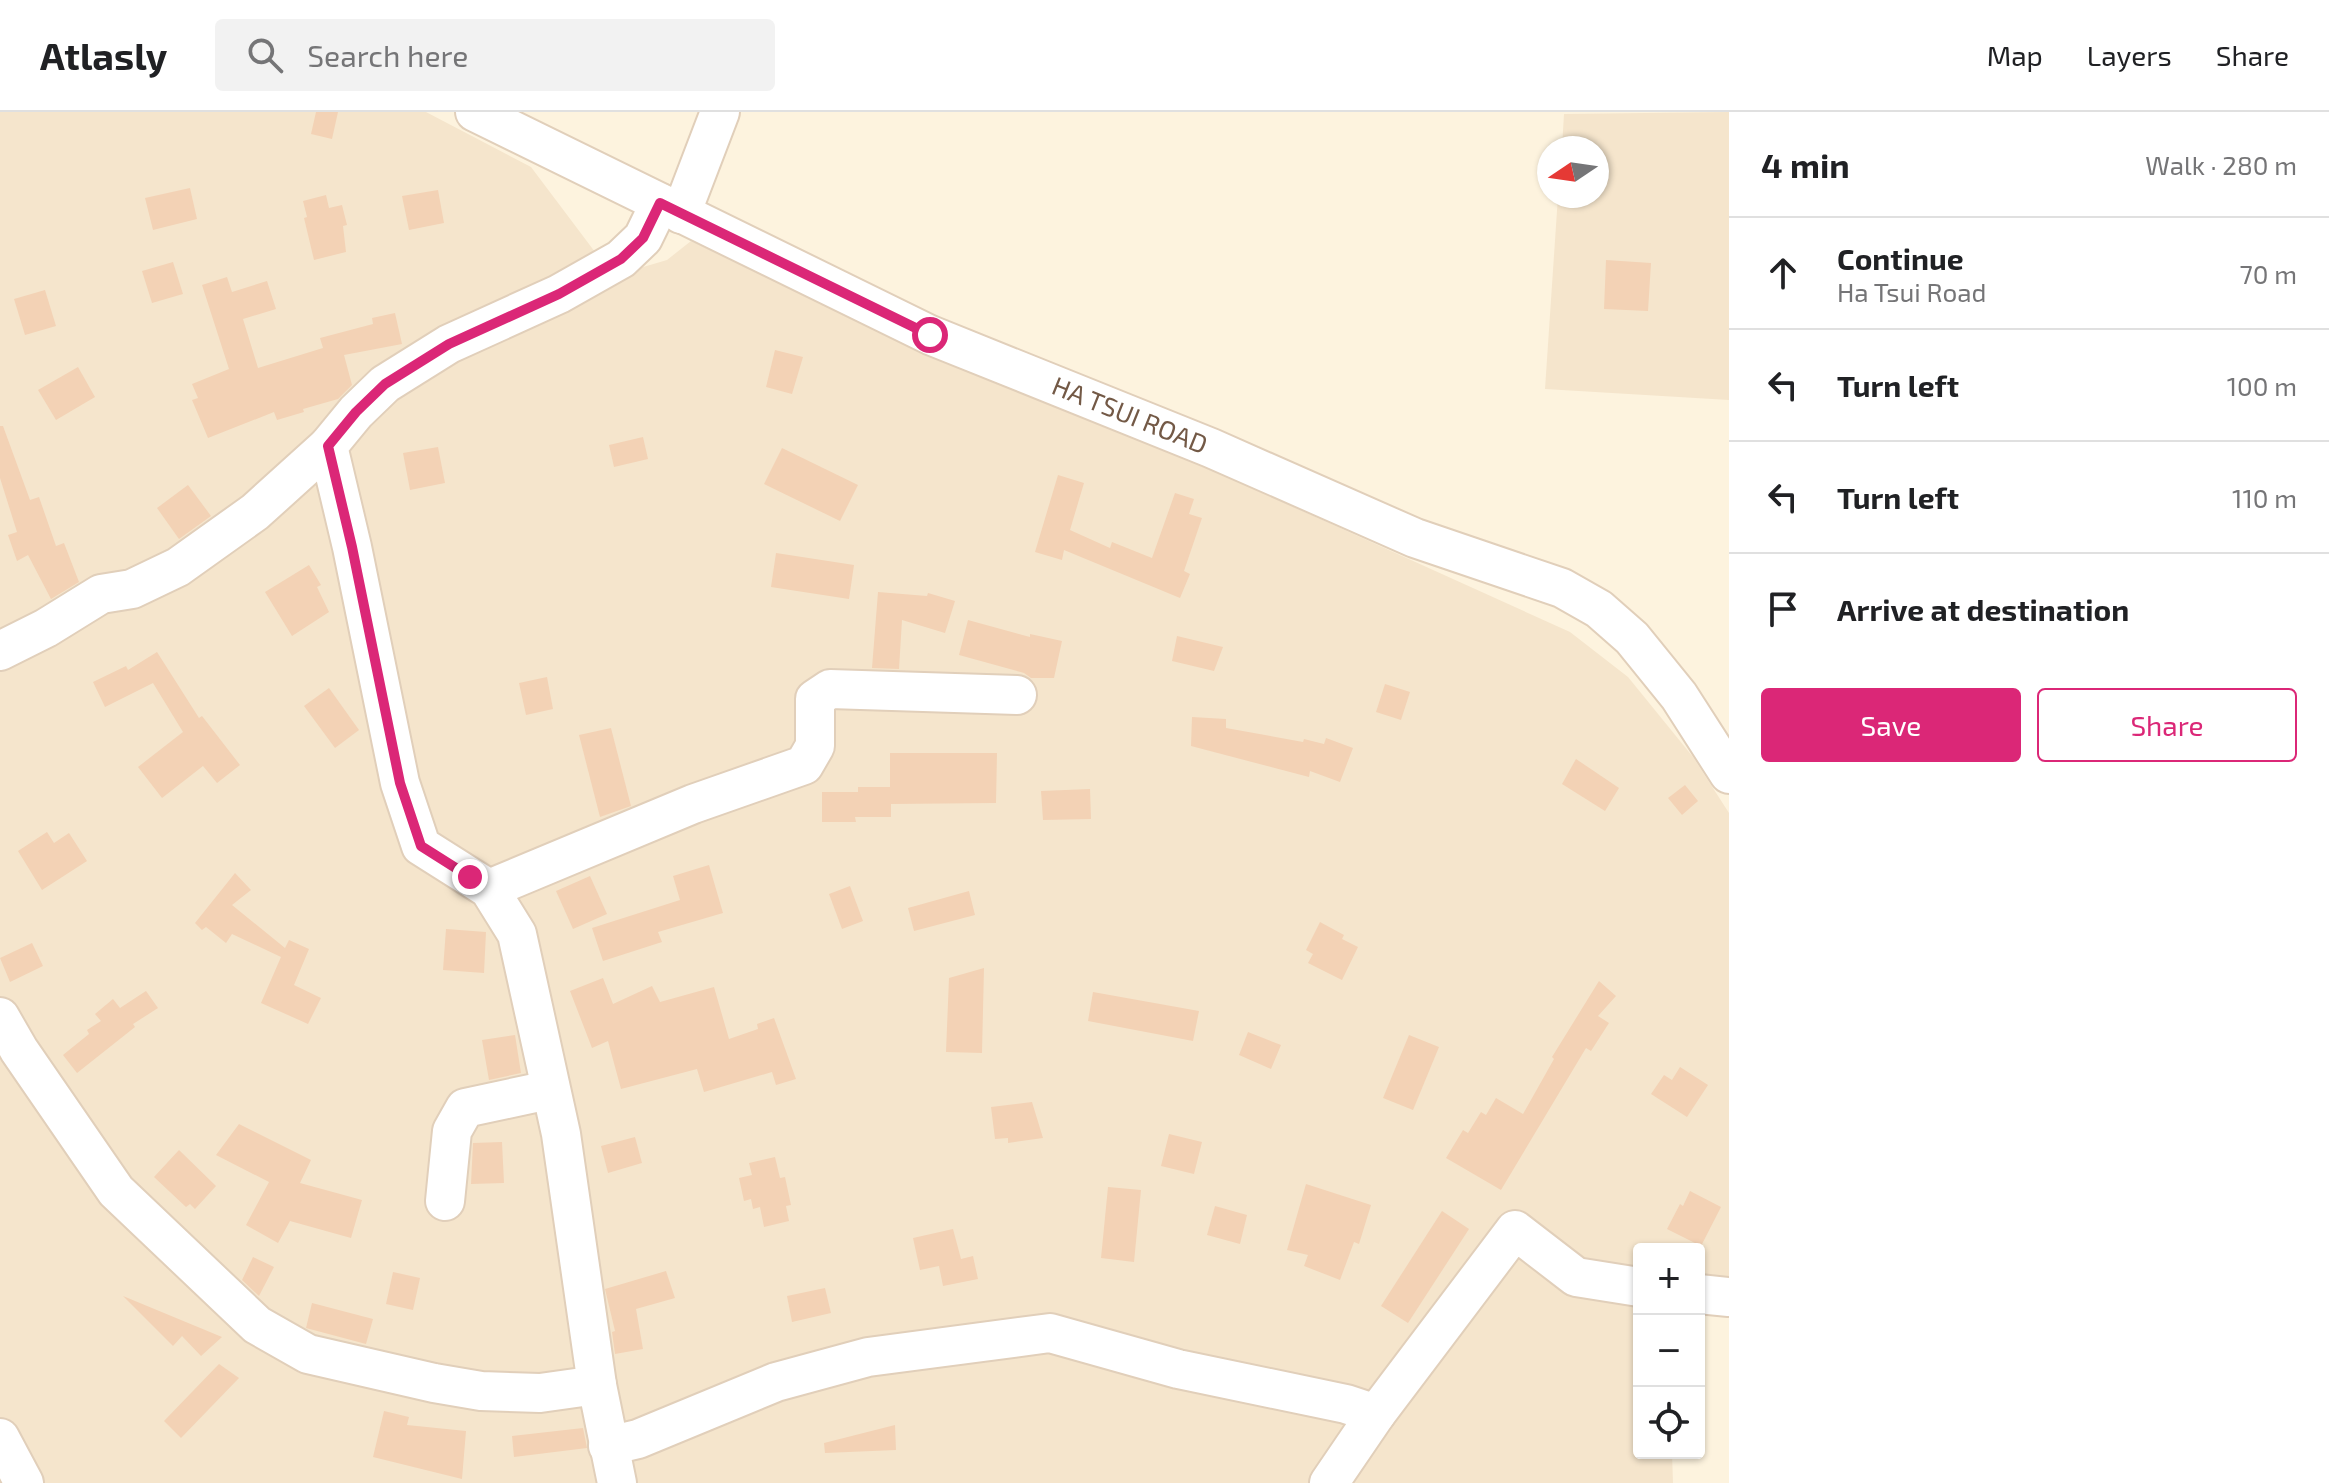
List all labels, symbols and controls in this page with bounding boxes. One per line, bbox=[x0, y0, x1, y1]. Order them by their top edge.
search box bbox=[215, 19, 775, 91]
text: Atlasly bbox=[40, 32, 167, 78]
icon: search bbox=[243, 33, 287, 77]
text: Search here bbox=[307, 37, 468, 73]
text: Map bbox=[1987, 38, 2043, 72]
text: Layers bbox=[2087, 38, 2172, 72]
text: Share bbox=[2216, 38, 2289, 72]
north arrow bbox=[1537, 136, 1609, 208]
text: 4 min bbox=[1761, 144, 1850, 185]
text: Walk · 280 m bbox=[2145, 149, 2297, 180]
text: Continue bbox=[1837, 240, 1964, 276]
icon: ahead bbox=[1761, 251, 1805, 295]
text: 70 m bbox=[2239, 258, 2297, 289]
text: Ha Tsui Road bbox=[1837, 276, 1986, 307]
route start bbox=[912, 317, 948, 353]
icon: left bbox=[1761, 363, 1805, 407]
text: Turn left bbox=[1837, 367, 1959, 403]
street label: HA TSUI ROAD bbox=[1048, 369, 1212, 459]
text: 100 m bbox=[2227, 370, 2297, 401]
icon: left bbox=[1761, 475, 1805, 519]
text: Turn left bbox=[1837, 479, 1959, 515]
text: 110 m bbox=[2232, 482, 2297, 513]
icon: arrive bbox=[1761, 587, 1805, 631]
text: Arrive at destination bbox=[1837, 591, 2129, 627]
button: Save bbox=[1761, 688, 2021, 762]
button: Share bbox=[2037, 688, 2297, 762]
route end bbox=[452, 859, 488, 895]
map controls bbox=[1633, 1243, 1705, 1459]
button: + bbox=[1633, 1243, 1705, 1315]
button: − bbox=[1633, 1315, 1705, 1387]
button: locate bbox=[1633, 1387, 1705, 1459]

